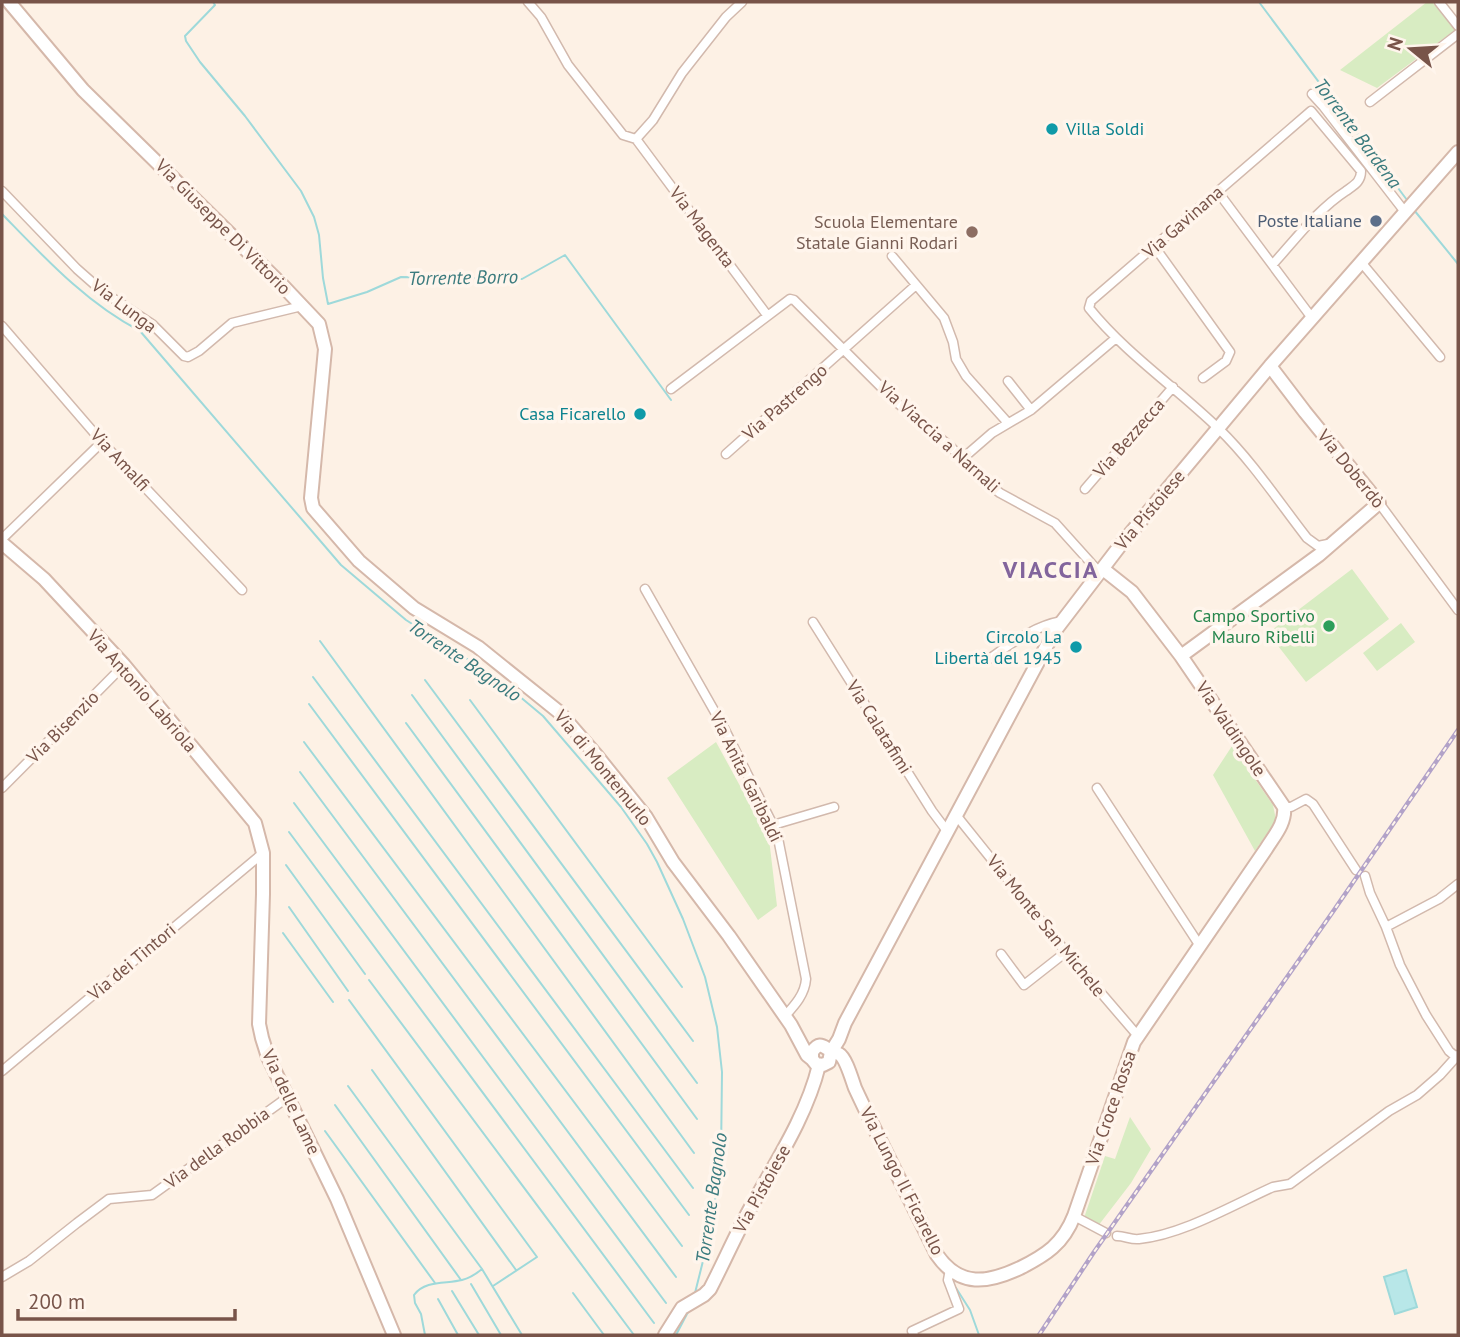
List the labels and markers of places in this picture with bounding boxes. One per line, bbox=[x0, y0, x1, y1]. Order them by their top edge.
place label: Villa Soldi bbox=[1065, 117, 1144, 140]
marker: Villa Soldi bbox=[1044, 121, 1060, 137]
place label: Poste Italiane bbox=[1257, 209, 1362, 232]
place label: Scuola Elementare Statale Gianni Rodari bbox=[796, 210, 958, 254]
marker: Poste Italiane bbox=[1368, 213, 1384, 229]
marker: Scuola Elementare Statale Gianni Rodari bbox=[964, 224, 980, 240]
place label: Casa Ficarello bbox=[519, 402, 626, 425]
marker: Casa Ficarello bbox=[632, 406, 648, 422]
place label: Campo Sportivo Mauro Ribelli bbox=[1193, 604, 1315, 648]
marker: Campo Sportivo Mauro Ribelli bbox=[1321, 618, 1337, 634]
place label: Circolo La Libertà del 1945 bbox=[934, 625, 1062, 669]
marker: Circolo La Libertà del 1945 bbox=[1068, 639, 1084, 655]

